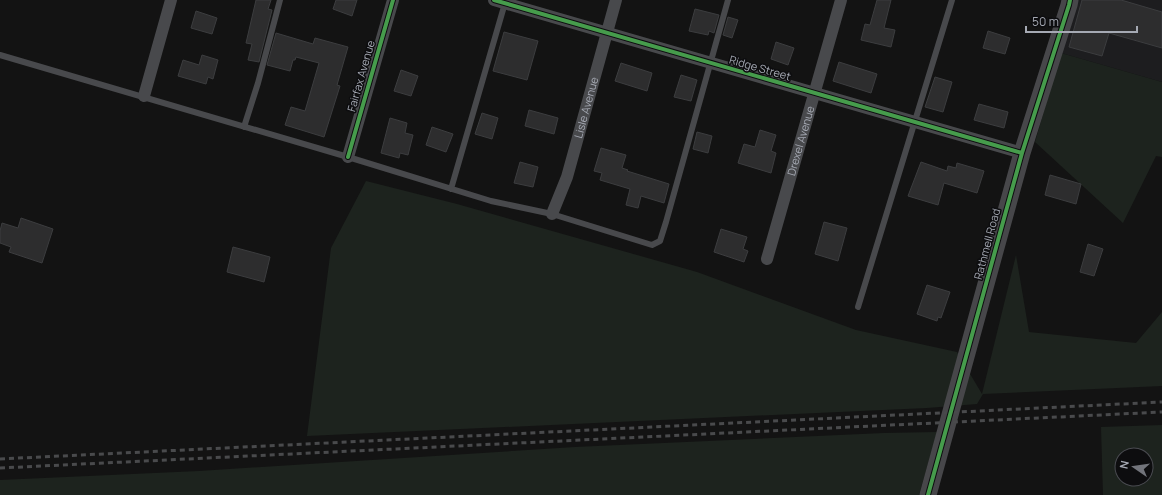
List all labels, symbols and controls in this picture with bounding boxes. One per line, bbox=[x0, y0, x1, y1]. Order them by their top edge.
scale bar bbox=[1026, 8, 1137, 34]
text: 50 m bbox=[1032, 13, 1059, 30]
street label: Fairfax Avenue bbox=[343, 38, 378, 113]
street label: Ridge Street bbox=[728, 52, 793, 83]
street label: Lisle Avenue bbox=[570, 75, 602, 140]
street label: Drexel Avenue bbox=[783, 103, 818, 177]
street label: Rathmell Road bbox=[970, 207, 1003, 281]
north arrow bbox=[1114, 447, 1154, 487]
text: N bbox=[1116, 459, 1132, 470]

